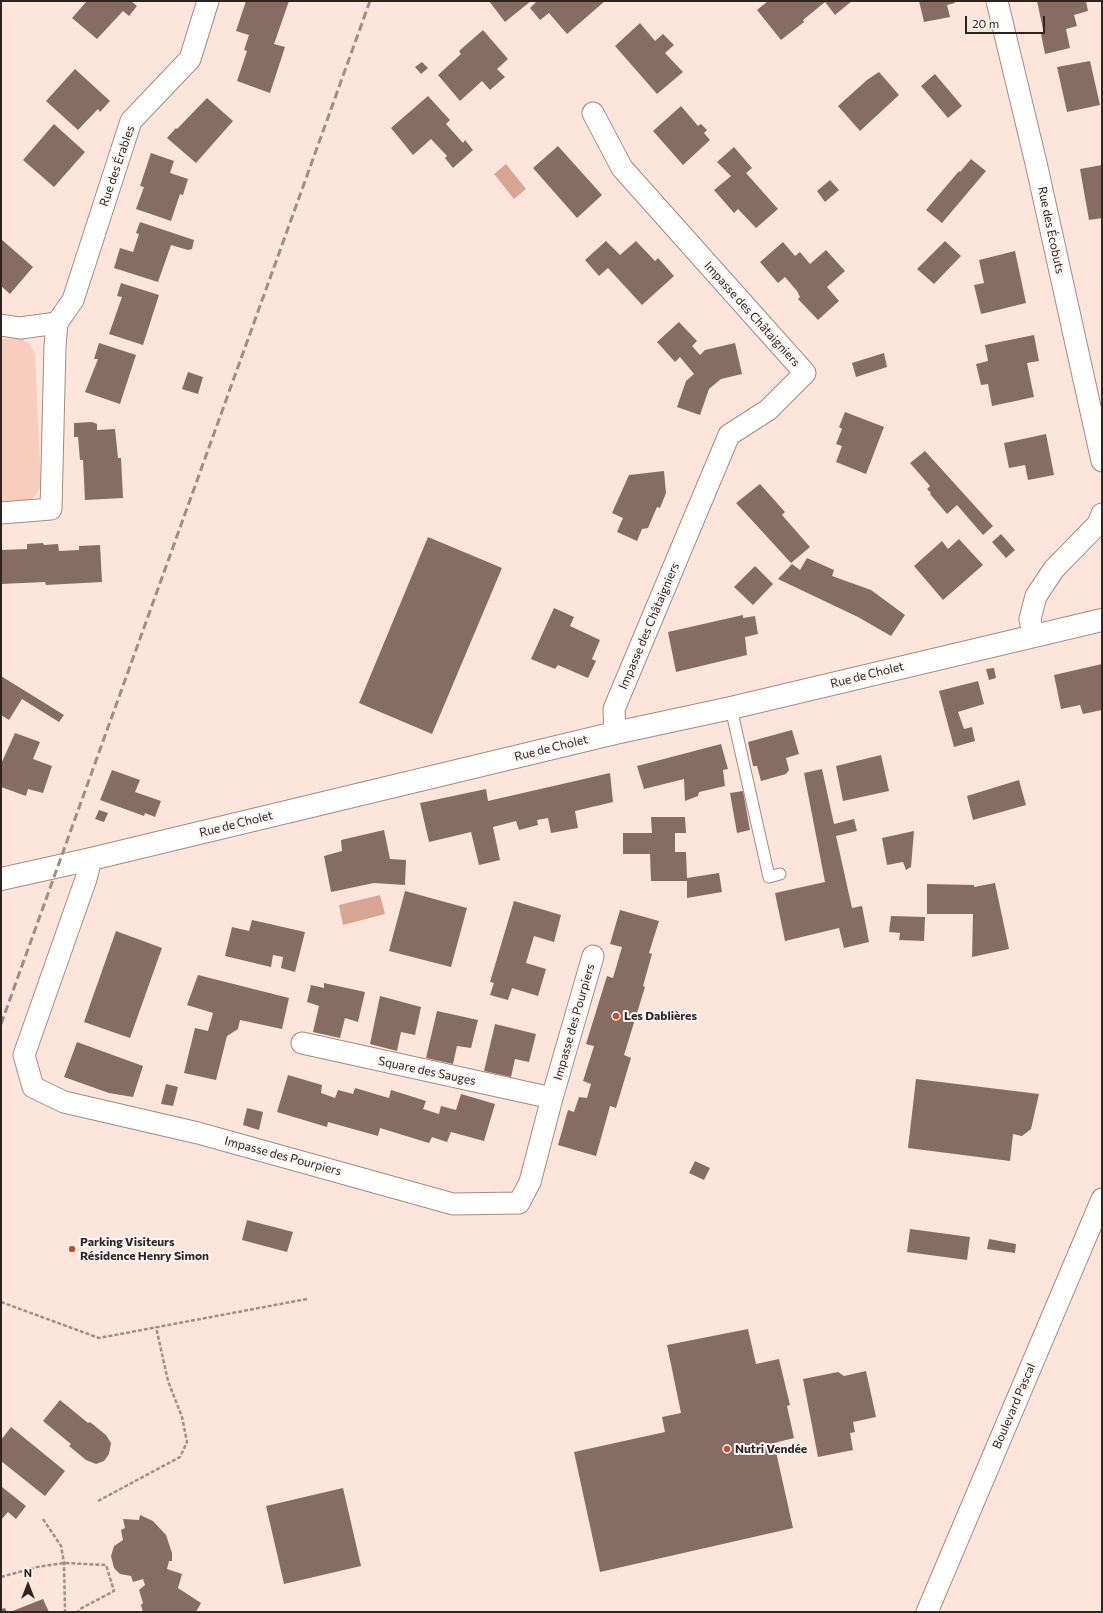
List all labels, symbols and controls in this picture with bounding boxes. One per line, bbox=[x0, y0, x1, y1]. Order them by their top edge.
scale bar bbox=[967, 8, 1047, 34]
text: 20 m bbox=[972, 16, 999, 30]
street label: Rue des Érables bbox=[96, 124, 138, 208]
street label: Rue des Écobuts bbox=[1035, 185, 1067, 275]
street label: Impasse des Châtaigniers bbox=[701, 259, 803, 369]
street label: Impasse des Châtaigniers bbox=[616, 561, 682, 691]
street label: Rue de Cholet bbox=[829, 659, 905, 691]
street label: Rue de Cholet bbox=[513, 732, 589, 764]
street label: Rue de Cholet bbox=[198, 808, 274, 840]
street label: Impasse des Pourpiers bbox=[550, 962, 598, 1082]
place label: Les Dablières bbox=[624, 1009, 697, 1023]
marker: Les Dablières bbox=[611, 1011, 621, 1021]
street label: Square des Sauges bbox=[377, 1054, 477, 1088]
street label: Impasse des Pourpiers bbox=[223, 1133, 343, 1179]
place label: Parking Visiteurs Résidence Henry Simon bbox=[80, 1235, 209, 1263]
marker: Parking Visiteurs Résidence Henry Simon bbox=[67, 1244, 77, 1254]
street label: Boulevard Pascal bbox=[989, 1361, 1039, 1451]
place label: Nutri Vendée bbox=[735, 1442, 807, 1456]
marker: Nutri Vendée bbox=[722, 1444, 732, 1454]
north arrow bbox=[8, 1565, 48, 1605]
text: N bbox=[24, 1566, 32, 1579]

